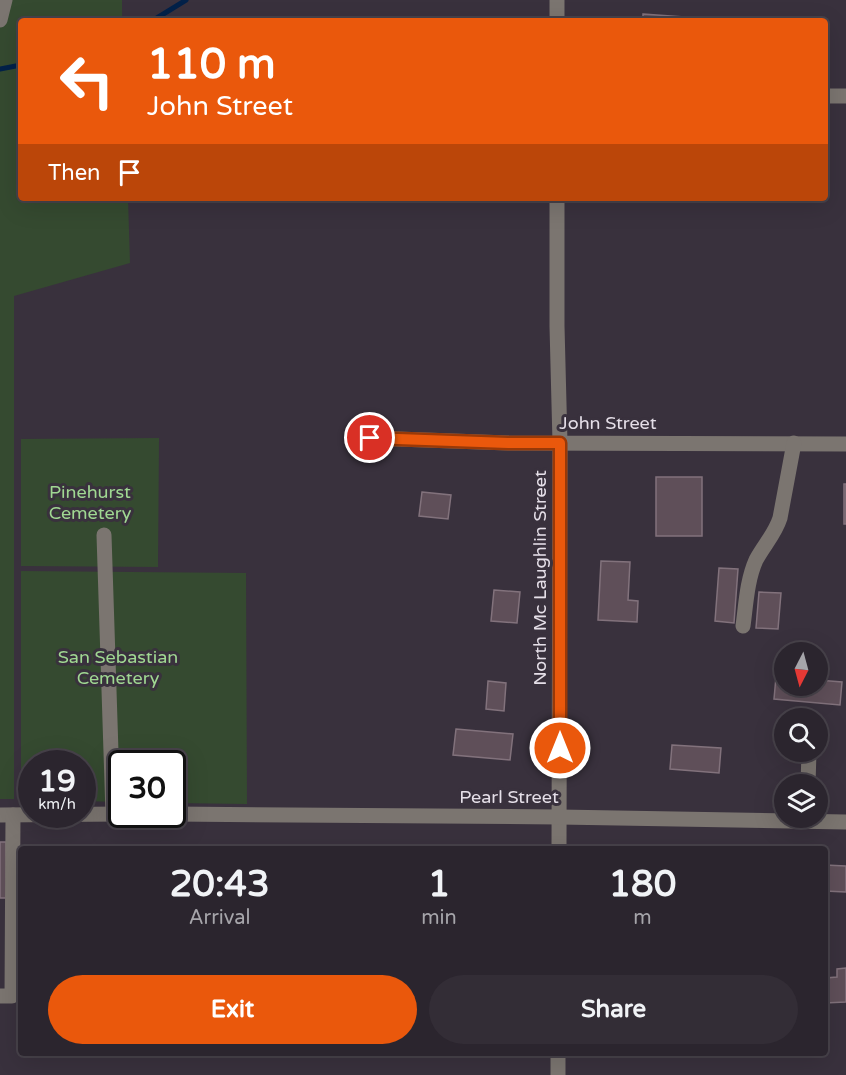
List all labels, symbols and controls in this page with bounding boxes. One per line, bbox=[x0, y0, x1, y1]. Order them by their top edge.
text: 110 m bbox=[147, 39, 276, 90]
icon: left bbox=[48, 42, 126, 120]
text: John Street bbox=[147, 90, 293, 123]
icon: arrive bbox=[113, 156, 146, 189]
text: Then bbox=[48, 160, 101, 186]
pin bbox=[344, 412, 395, 463]
street label: John Street bbox=[559, 412, 657, 434]
icon: arrive bbox=[353, 421, 386, 454]
street label: North Mc Laughlin Street bbox=[529, 470, 551, 686]
park label: Pinehurst Cemetery bbox=[49, 481, 132, 524]
north arrow bbox=[774, 642, 828, 696]
map controls bbox=[774, 642, 828, 828]
park label: San Sebastian Cemetery bbox=[58, 646, 178, 689]
button: search bbox=[774, 708, 828, 762]
position arrow bbox=[528, 716, 592, 780]
speed limit sign: 30 bbox=[108, 750, 186, 828]
text: 19 bbox=[38, 763, 76, 800]
button: layers bbox=[774, 774, 828, 828]
street label: Pearl Street bbox=[459, 786, 559, 808]
text: km/h bbox=[38, 795, 76, 813]
text: 20:43 bbox=[170, 863, 270, 906]
text: 1 bbox=[428, 863, 450, 906]
text: 180 bbox=[608, 863, 676, 906]
text: Arrival bbox=[189, 906, 251, 930]
text: min bbox=[421, 906, 457, 930]
text: m bbox=[633, 906, 652, 930]
button: Exit bbox=[48, 975, 417, 1044]
button: Share bbox=[429, 975, 798, 1044]

